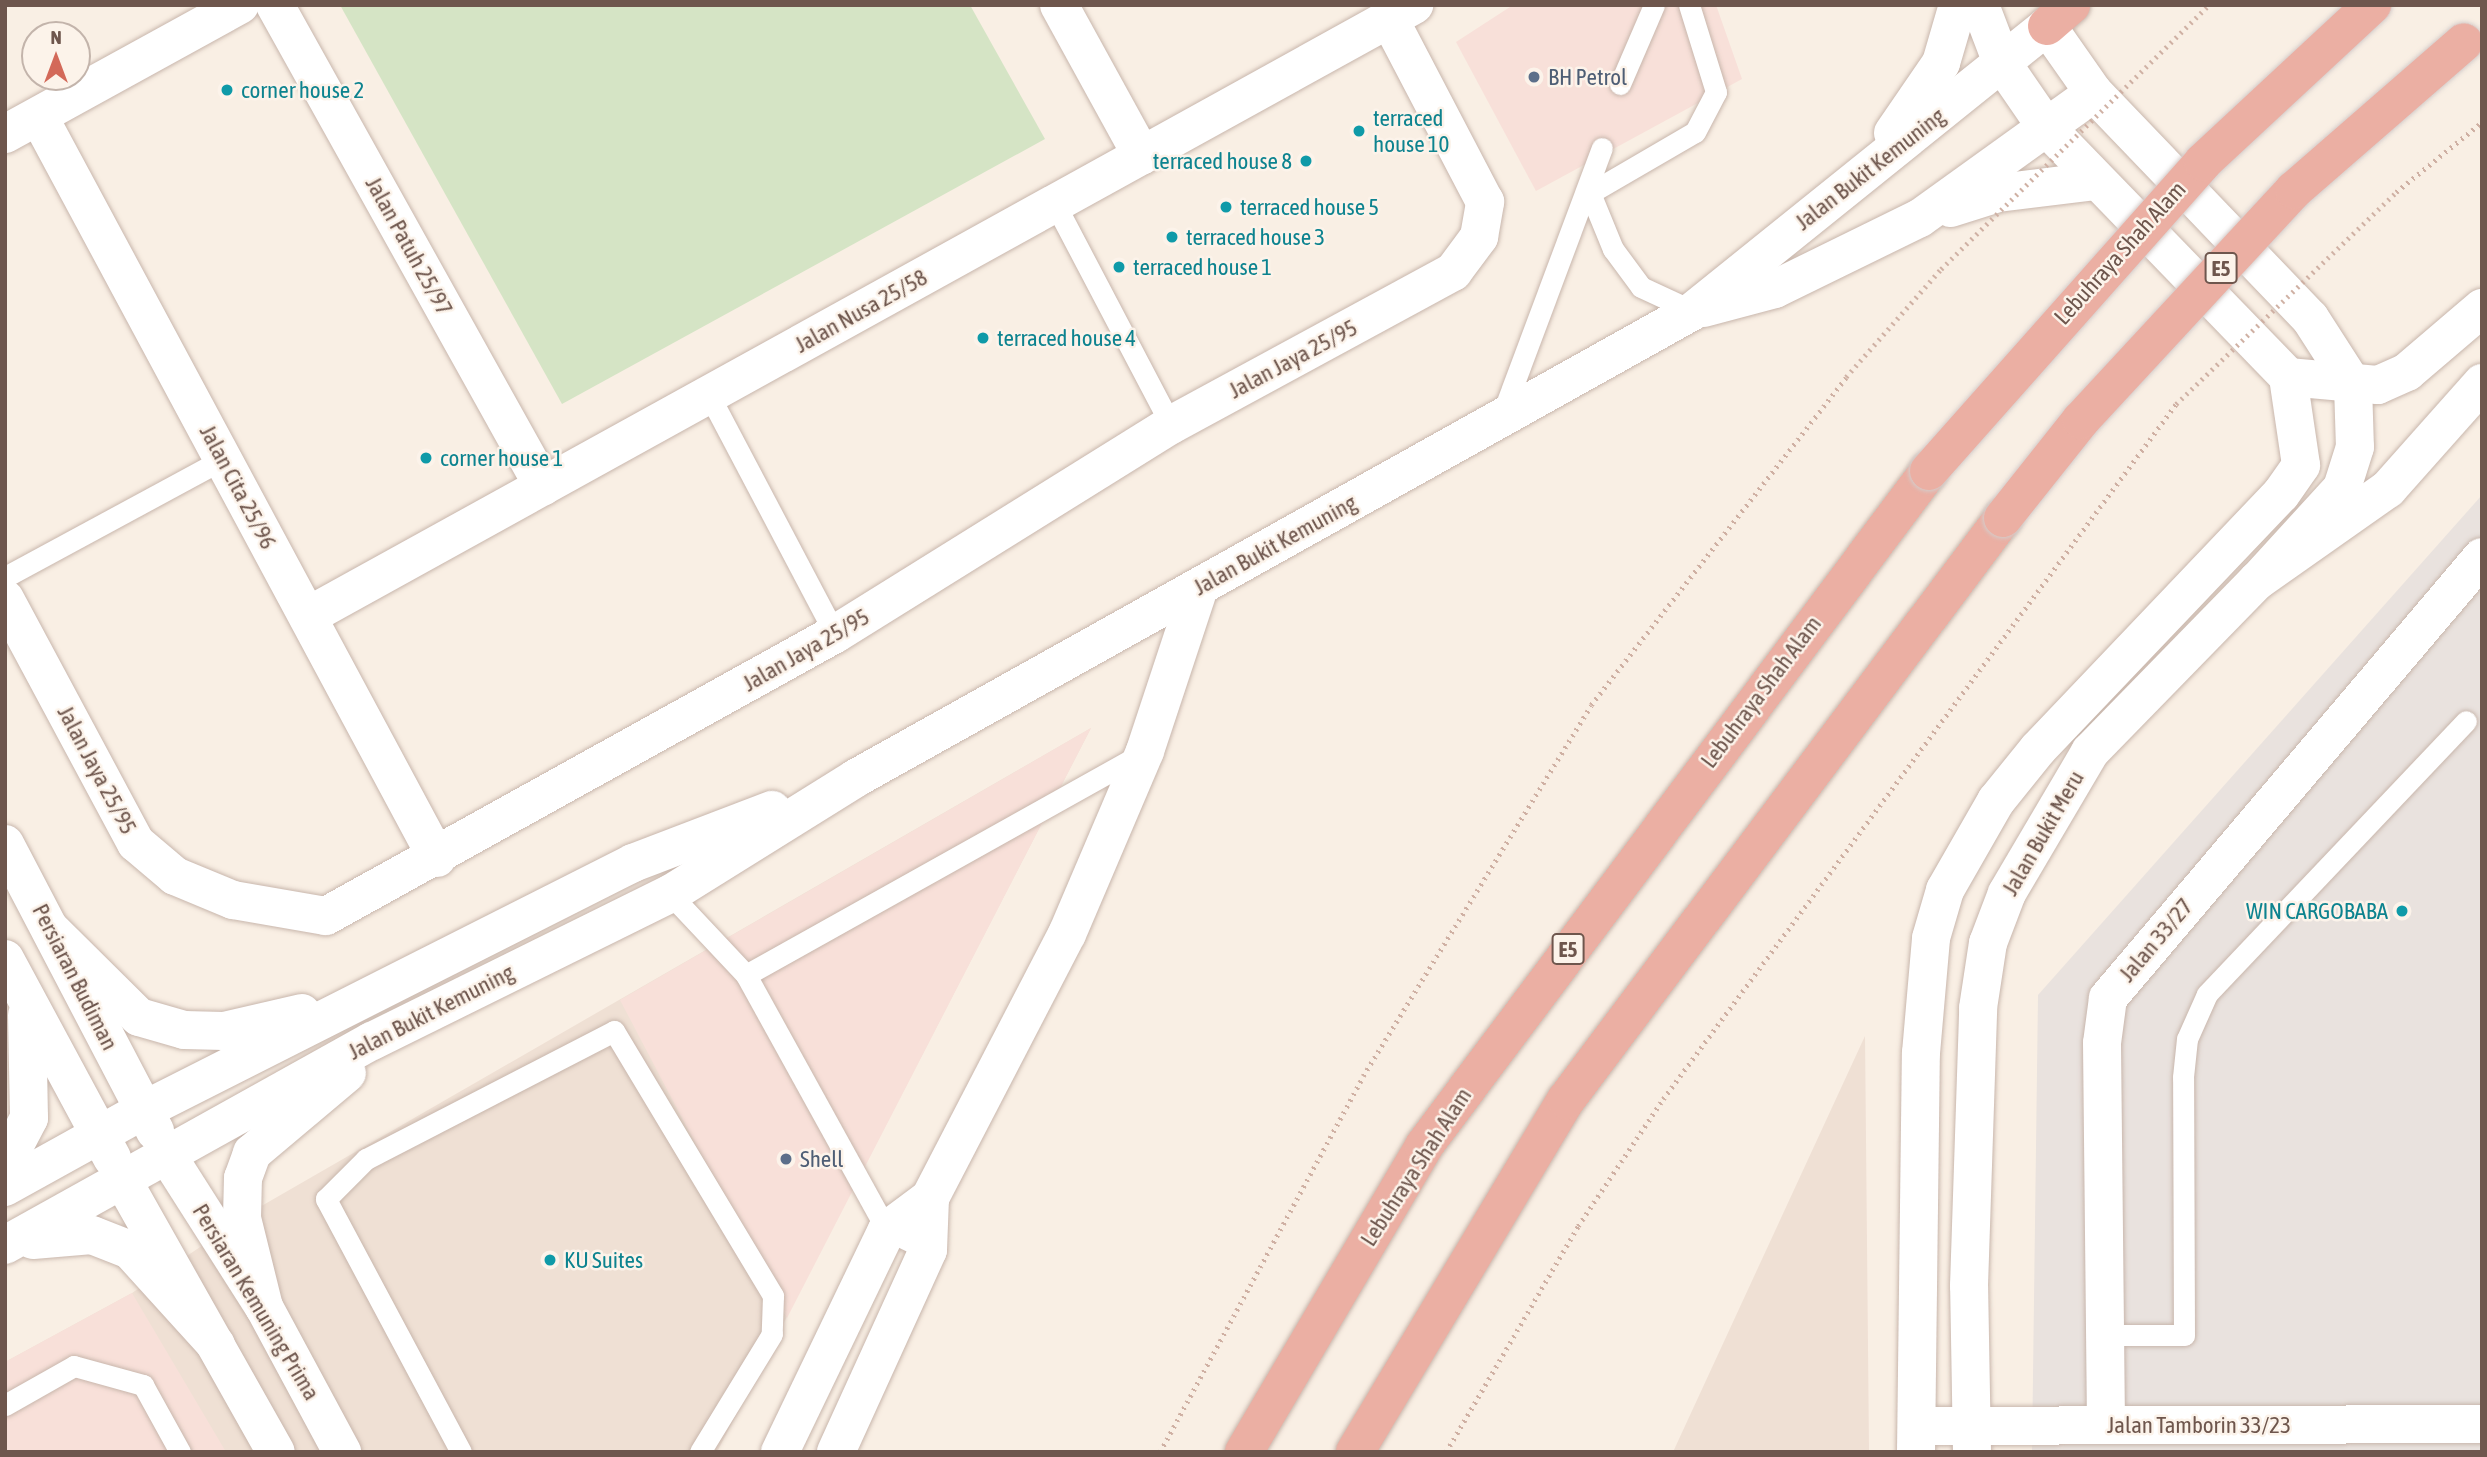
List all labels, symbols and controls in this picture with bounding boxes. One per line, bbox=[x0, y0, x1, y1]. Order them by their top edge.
north arrow bbox=[21, 21, 91, 91]
text: N bbox=[50, 26, 62, 48]
place label: BH Petrol bbox=[1548, 63, 1627, 91]
marker: BH Petrol bbox=[1526, 69, 1542, 85]
place label: corner house 2 bbox=[241, 76, 364, 104]
marker: corner house 2 bbox=[219, 82, 235, 98]
street label: Jalan Bukit Kemuning bbox=[1790, 102, 1950, 236]
place label: terraced house 10 bbox=[1373, 104, 1449, 158]
marker: terraced house 10 bbox=[1351, 123, 1367, 139]
place label: terraced house 8 bbox=[1153, 147, 1292, 175]
marker: terraced house 8 bbox=[1298, 153, 1314, 169]
street label: Jalan Patuh 25/97 bbox=[360, 172, 458, 320]
street label: Lebuhraya Shah Alam bbox=[2049, 176, 2191, 330]
place label: terraced house 5 bbox=[1240, 193, 1379, 221]
marker: terraced house 5 bbox=[1218, 199, 1234, 215]
place label: terraced house 3 bbox=[1186, 223, 1325, 251]
marker: terraced house 3 bbox=[1164, 229, 1180, 245]
road number: E5 bbox=[2204, 250, 2238, 286]
place label: terraced house 1 bbox=[1133, 253, 1272, 281]
marker: terraced house 1 bbox=[1111, 259, 1127, 275]
street label: Jalan Nusa 25/58 bbox=[790, 263, 932, 359]
street label: Jalan Jaya 25/95 bbox=[1224, 314, 1362, 404]
place label: terraced house 4 bbox=[997, 324, 1136, 352]
marker: terraced house 4 bbox=[975, 330, 991, 346]
street label: Jalan Cita 25/96 bbox=[194, 420, 282, 554]
place label: corner house 1 bbox=[440, 444, 563, 472]
marker: corner house 1 bbox=[418, 450, 434, 466]
street label: Jalan Bukit Kemuning bbox=[1189, 489, 1361, 601]
street label: Jalan Jaya 25/95 bbox=[738, 603, 874, 697]
street label: Lebuhraya Shah Alam bbox=[1695, 611, 1827, 773]
street label: Jalan Jaya 25/95 bbox=[52, 701, 142, 839]
street label: Jalan Bukit Meru bbox=[1996, 766, 2090, 900]
street label: Jalan 33/27 bbox=[2113, 893, 2199, 987]
place label: WIN CARGOBABA bbox=[2246, 897, 2388, 925]
street label: Persiaran Budiman bbox=[26, 899, 124, 1055]
marker: WIN CARGOBABA bbox=[2394, 903, 2410, 919]
road number: E5 bbox=[1550, 932, 1586, 967]
street label: Jalan Bukit Kemuning bbox=[344, 958, 518, 1066]
street label: Lebuhraya Shah Alam bbox=[1355, 1083, 1477, 1251]
place label: Shell bbox=[800, 1145, 843, 1173]
marker: Shell bbox=[778, 1151, 794, 1167]
street label: Persiaran Kemuning Prima bbox=[187, 1199, 325, 1405]
place label: KU Suites bbox=[564, 1246, 643, 1274]
marker: KU Suites bbox=[542, 1252, 558, 1268]
street label: Jalan Tamborin 33/23 bbox=[2107, 1411, 2291, 1439]

